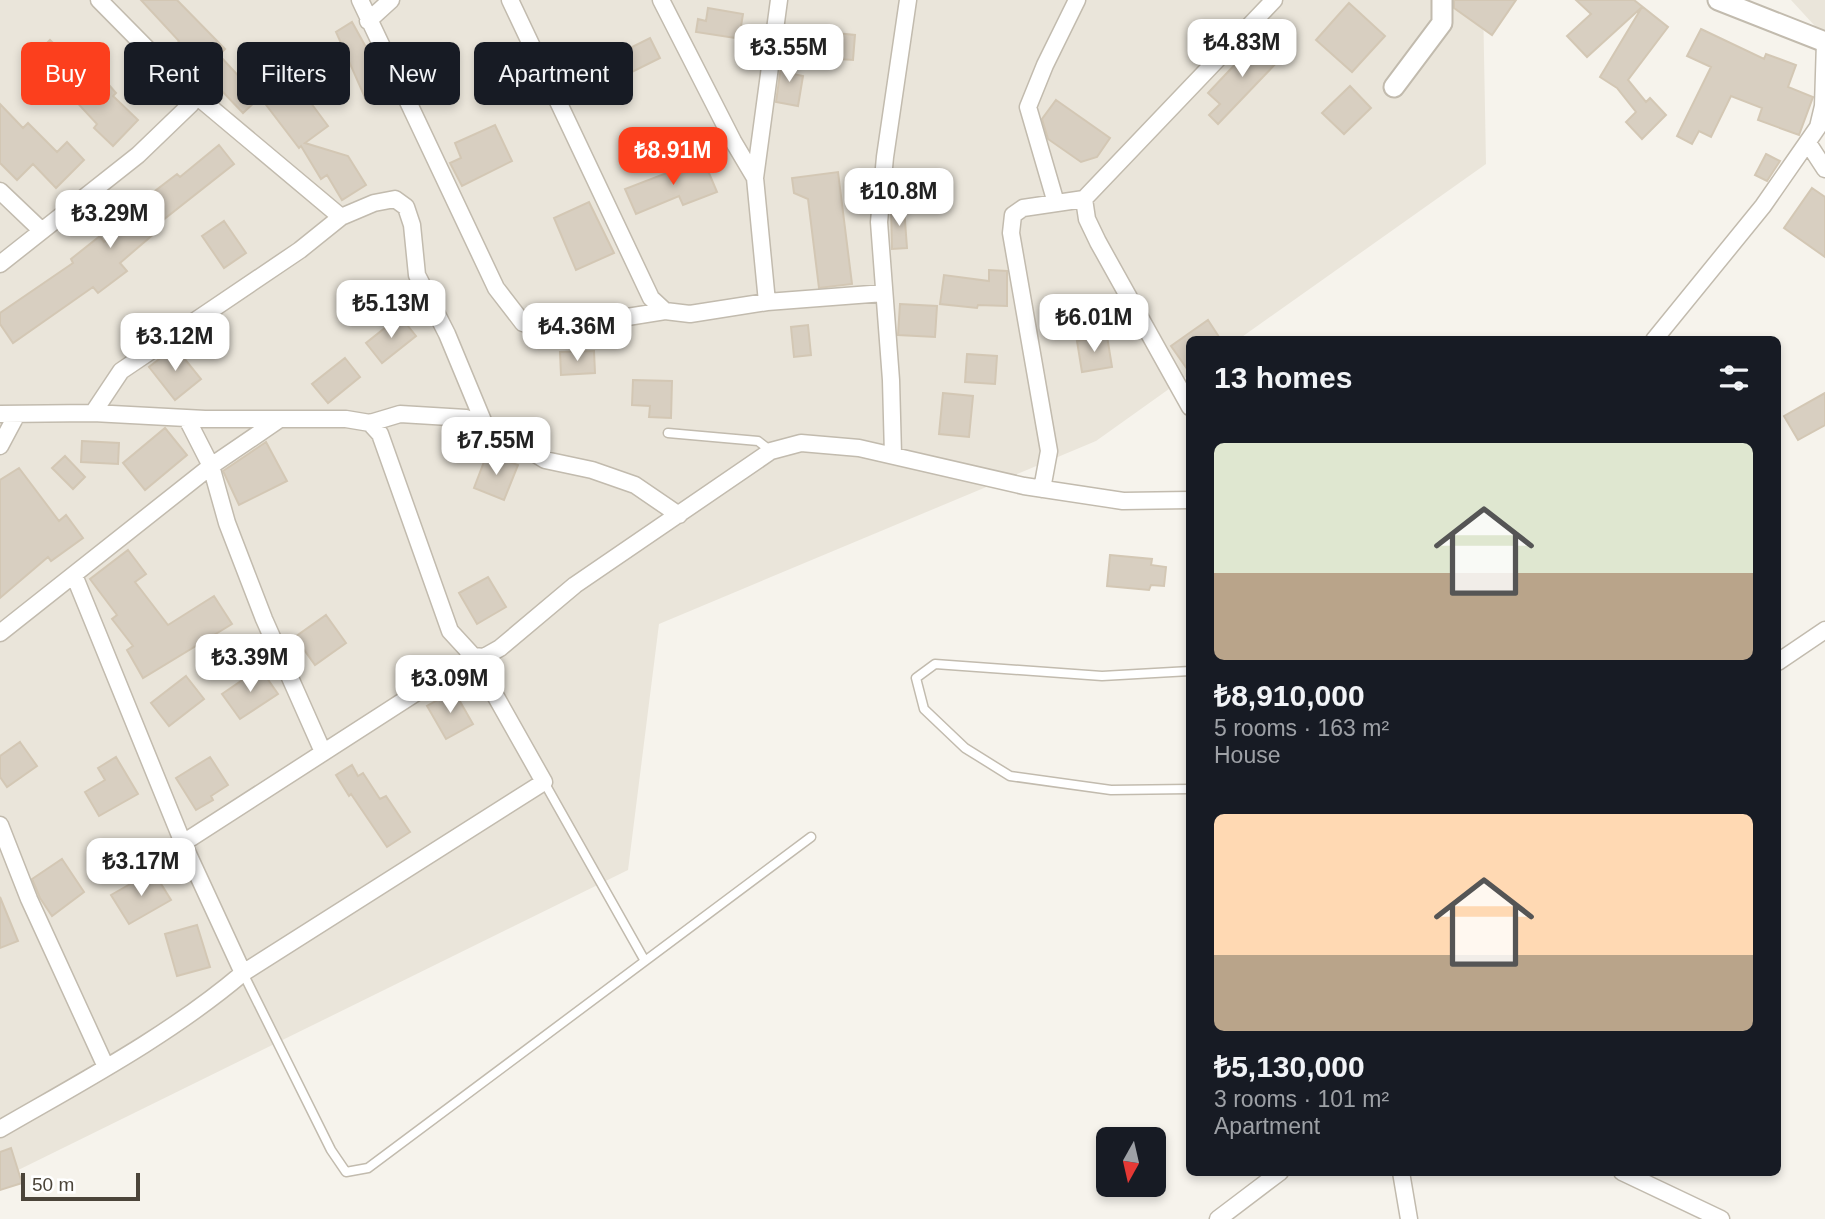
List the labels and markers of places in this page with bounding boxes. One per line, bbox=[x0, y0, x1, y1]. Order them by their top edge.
pin: ₺4.83M bbox=[1185, 20, 1299, 79]
pin: ₺3.55M bbox=[732, 24, 846, 84]
pin: ₺8.91M bbox=[616, 128, 730, 187]
pin: ₺10.8M bbox=[842, 168, 956, 228]
pin: ₺3.29M bbox=[53, 190, 167, 250]
pin: ₺5.13M bbox=[334, 280, 448, 340]
pin: ₺6.01M bbox=[1037, 294, 1151, 354]
pin: ₺4.36M bbox=[520, 304, 634, 363]
pin: ₺3.12M bbox=[118, 314, 232, 373]
pin: ₺7.55M bbox=[439, 418, 553, 477]
pin: ₺3.39M bbox=[193, 634, 307, 694]
pin: ₺3.09M bbox=[393, 656, 507, 715]
pin: ₺3.17M bbox=[84, 838, 198, 898]

